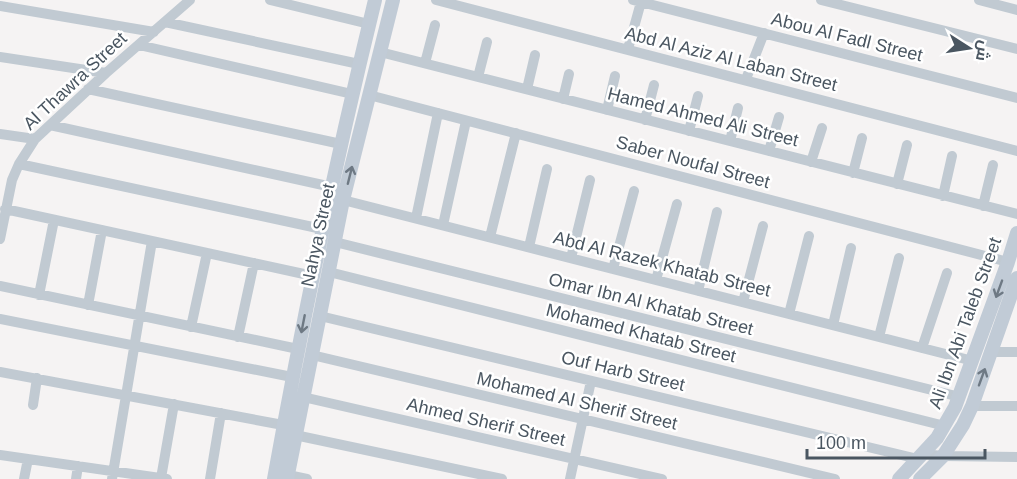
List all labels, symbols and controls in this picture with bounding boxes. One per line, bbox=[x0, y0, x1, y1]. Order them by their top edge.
street label: Abou Al Fadl Street bbox=[769, 9, 925, 65]
north arrow bbox=[939, 18, 999, 78]
street label: Abd Al Aziz Al Laban Street bbox=[623, 23, 839, 95]
street label: Al Thawra Street bbox=[19, 28, 131, 134]
text: ش bbox=[972, 39, 994, 63]
street label: Hamed Ahmed Ali Street bbox=[605, 84, 801, 150]
street label: Saber Noufal Street bbox=[614, 132, 772, 192]
one-way arrow bbox=[344, 166, 356, 185]
street label: Nahya Street bbox=[297, 182, 339, 288]
street label: Abd Al Razek Khatab Street bbox=[551, 227, 773, 301]
street label: Ali Ibn Abi Taleb Street bbox=[925, 235, 1005, 411]
street label: Omar Ibn Al Khatab Street bbox=[547, 269, 755, 339]
one-way arrow bbox=[992, 279, 1003, 298]
street label: Mohamed Khatab Street bbox=[544, 300, 738, 366]
one-way arrow bbox=[297, 313, 308, 333]
street label: Ouf Harb Street bbox=[559, 347, 687, 395]
street label: Mohamed Al Sherif Street bbox=[475, 368, 679, 434]
one-way arrow bbox=[978, 368, 989, 387]
street label: Ahmed Sherif Street bbox=[405, 394, 567, 450]
scale bar bbox=[807, 422, 986, 460]
text: 100 m bbox=[816, 433, 866, 453]

